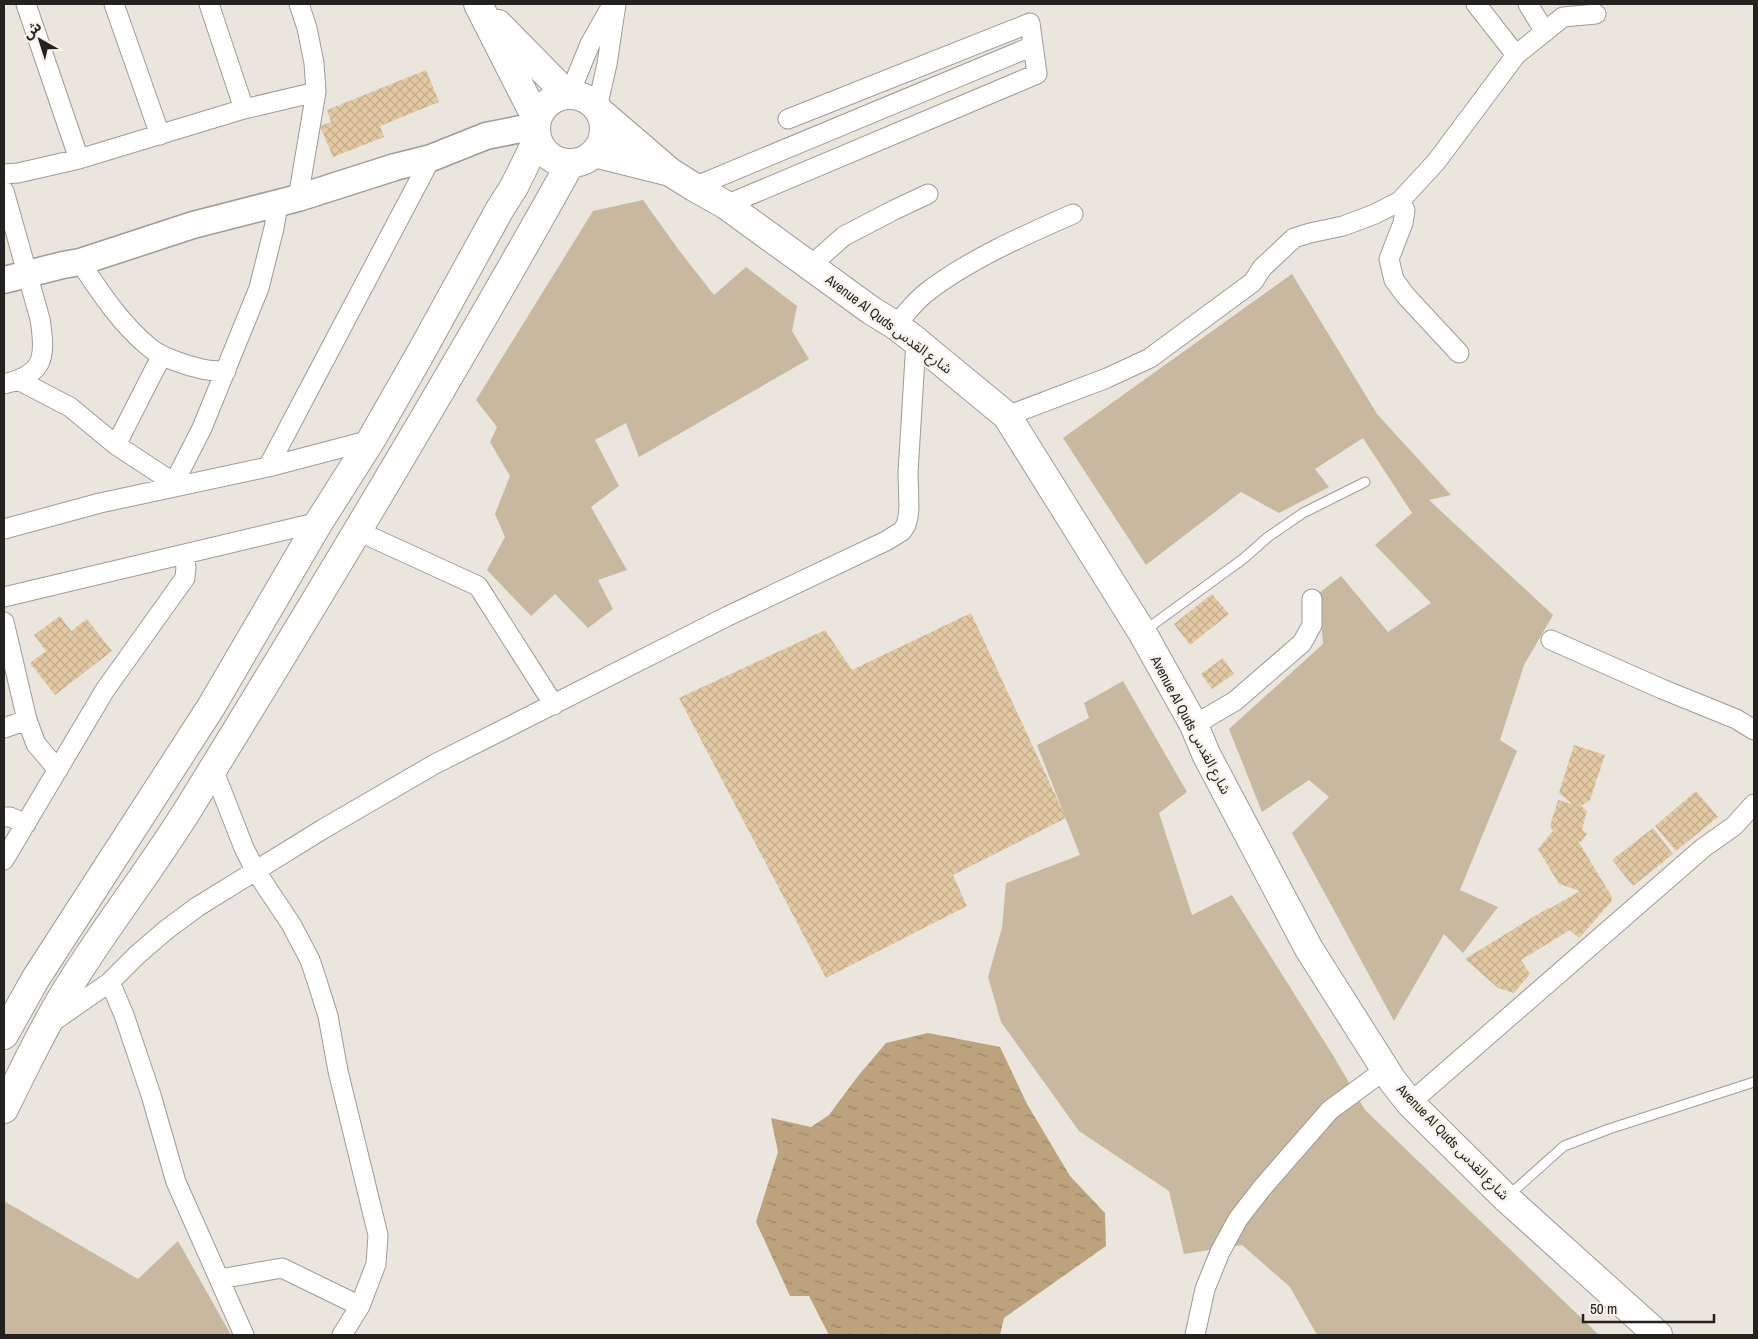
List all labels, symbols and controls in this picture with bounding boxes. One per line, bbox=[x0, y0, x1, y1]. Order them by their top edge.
north arrow bbox=[15, 15, 65, 65]
text: ش bbox=[19, 17, 45, 43]
street label: Avenue Al Quds شارع القدس bbox=[820, 270, 956, 379]
street label: Avenue Al Quds شارع القدس bbox=[1145, 652, 1235, 798]
street label: Avenue Al Quds شارع القدس bbox=[1391, 1080, 1513, 1205]
scale bar bbox=[1583, 1292, 1714, 1324]
text: 50 m bbox=[1590, 1298, 1617, 1319]

